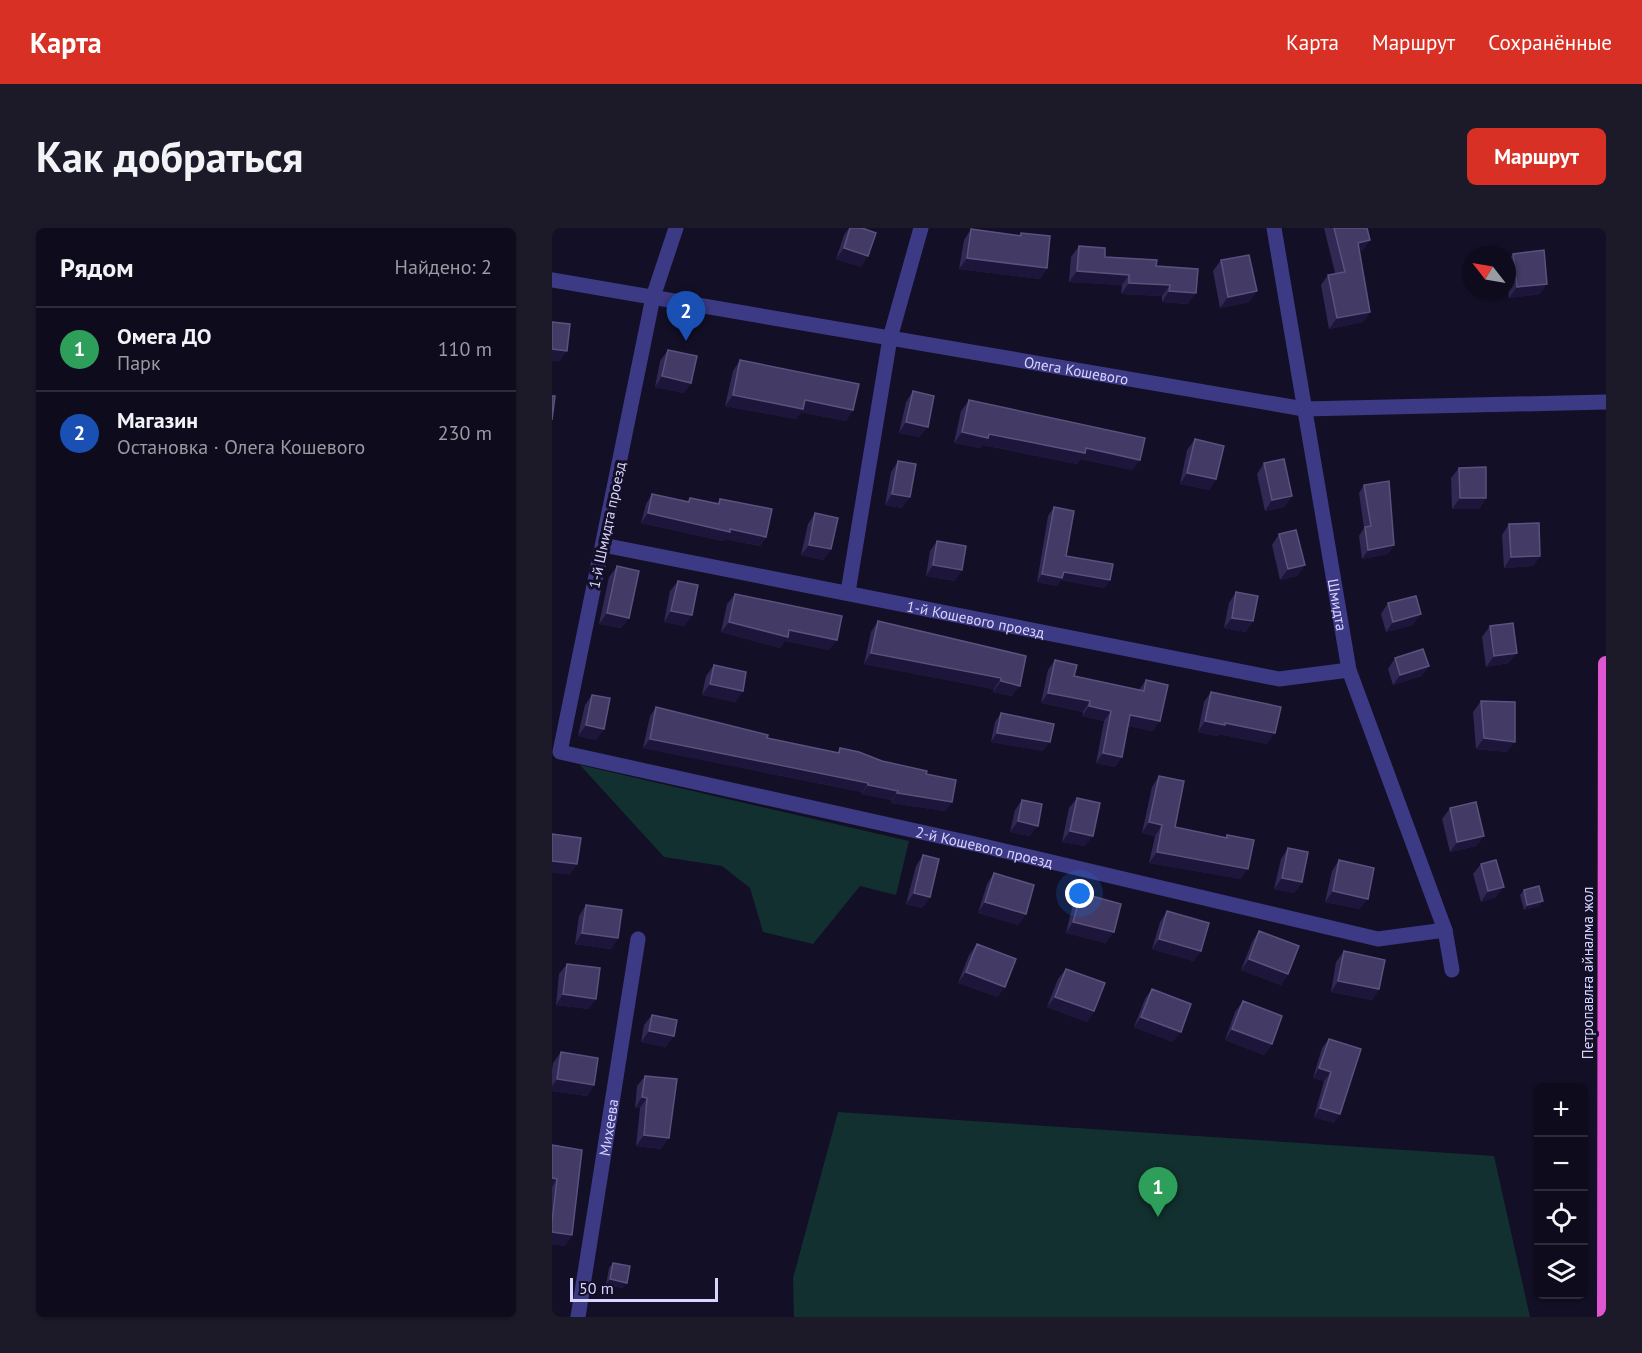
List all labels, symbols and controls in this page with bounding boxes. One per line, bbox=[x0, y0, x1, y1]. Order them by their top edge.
text: Карта bbox=[30, 24, 102, 61]
text: Карта bbox=[1286, 29, 1339, 56]
text: Маршрут bbox=[1372, 29, 1455, 56]
text: Сохранённые bbox=[1488, 29, 1612, 56]
button: Маршрут bbox=[1467, 128, 1606, 185]
text: Как добраться bbox=[36, 129, 303, 184]
north arrow bbox=[1462, 246, 1516, 300]
text: Рядом bbox=[60, 251, 134, 284]
text: Найдено: 2 bbox=[395, 254, 492, 280]
pin: 2 bbox=[666, 291, 706, 341]
text: Омега ДО bbox=[117, 322, 212, 350]
text: 1 bbox=[74, 336, 85, 362]
text: 110 m bbox=[438, 336, 492, 362]
text: Парк bbox=[117, 350, 160, 376]
street label: Олега Кошевого bbox=[1023, 352, 1130, 388]
text: Магазин bbox=[117, 406, 198, 434]
text: 2 bbox=[74, 420, 85, 446]
text: 230 m bbox=[438, 420, 492, 446]
text: Остановка · Олега Кошевого bbox=[117, 434, 365, 460]
street label: 1-й Шмидта проезд bbox=[584, 460, 630, 590]
street label: Шмидта bbox=[1324, 577, 1352, 632]
street label: 1-й Кошевого проезд bbox=[905, 596, 1046, 642]
street label: 2-й Кошевого проезд bbox=[914, 822, 1055, 872]
your location bbox=[1065, 879, 1094, 908]
street label: Петропавлға айналма жол bbox=[1578, 887, 1597, 1059]
map controls bbox=[1534, 1083, 1588, 1299]
button: + bbox=[1534, 1083, 1588, 1137]
street label: Михеева bbox=[594, 1097, 622, 1157]
button: − bbox=[1534, 1137, 1588, 1191]
pin: 1 bbox=[1138, 1168, 1178, 1217]
button: locate bbox=[1534, 1191, 1588, 1245]
button: layers bbox=[1534, 1245, 1588, 1299]
scale bar bbox=[570, 1275, 718, 1302]
text: 50 m bbox=[579, 1278, 614, 1298]

